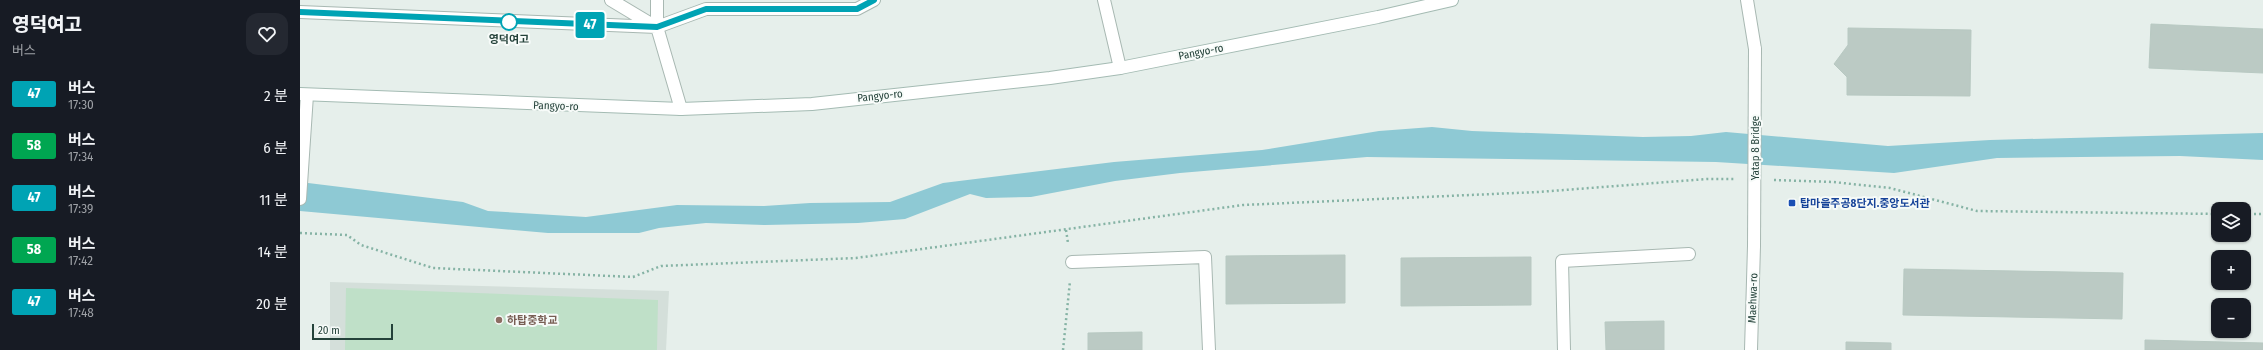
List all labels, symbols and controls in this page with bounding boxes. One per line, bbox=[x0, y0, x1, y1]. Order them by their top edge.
line badge: 47 bbox=[572, 12, 608, 38]
text: 영덕여고 bbox=[12, 13, 82, 36]
button: heart bbox=[246, 13, 288, 55]
marker: 영덕여고 bbox=[500, 13, 518, 31]
text: 47 bbox=[584, 16, 596, 33]
place label: 영덕여고 bbox=[489, 33, 529, 46]
street label: Pangyo-ro bbox=[1177, 41, 1225, 63]
text: 버스 bbox=[12, 43, 36, 58]
text: 버스 bbox=[68, 79, 96, 97]
text: 47 bbox=[28, 85, 40, 102]
text: 2 분 bbox=[264, 87, 288, 105]
street label: Pangyo-ro bbox=[857, 87, 904, 105]
text: 17:30 bbox=[68, 97, 94, 112]
street label: Pangyo-ro bbox=[533, 99, 579, 113]
street label: Yatap 8 Bridge bbox=[1749, 116, 1762, 180]
text: 버스 bbox=[68, 131, 96, 149]
text: 58 bbox=[27, 137, 41, 154]
text: 6 분 bbox=[263, 139, 288, 157]
text: 17:34 bbox=[68, 149, 93, 164]
text: 버스 bbox=[68, 183, 96, 201]
text: 47 bbox=[28, 189, 40, 206]
text: 11 분 bbox=[259, 191, 288, 209]
place label: 탑마을주공8단지.중앙도서관 bbox=[1800, 197, 1930, 210]
marker: 탑마을주공8단지.중앙도서관 bbox=[1787, 198, 1797, 208]
text: 17:39 bbox=[68, 201, 93, 216]
map controls bbox=[2211, 202, 2251, 338]
button: layers bbox=[2211, 202, 2251, 242]
text: 버스 bbox=[68, 235, 96, 253]
text: 58 bbox=[27, 241, 41, 258]
text: 14 분 bbox=[258, 243, 288, 261]
button: + bbox=[2211, 250, 2251, 290]
text: 17:42 bbox=[68, 253, 93, 268]
street label: Maehwa-ro bbox=[1746, 273, 1760, 323]
text: 버스 bbox=[68, 287, 96, 305]
text: 47 bbox=[28, 293, 40, 310]
text: 20 분 bbox=[256, 295, 288, 313]
button: − bbox=[2211, 298, 2251, 338]
text: 17:48 bbox=[68, 305, 94, 320]
place label: 하탑중학교 bbox=[507, 314, 558, 327]
marker: 하탑중학교 bbox=[494, 315, 504, 325]
scale bar bbox=[312, 322, 393, 341]
text: 20 m bbox=[318, 324, 340, 337]

